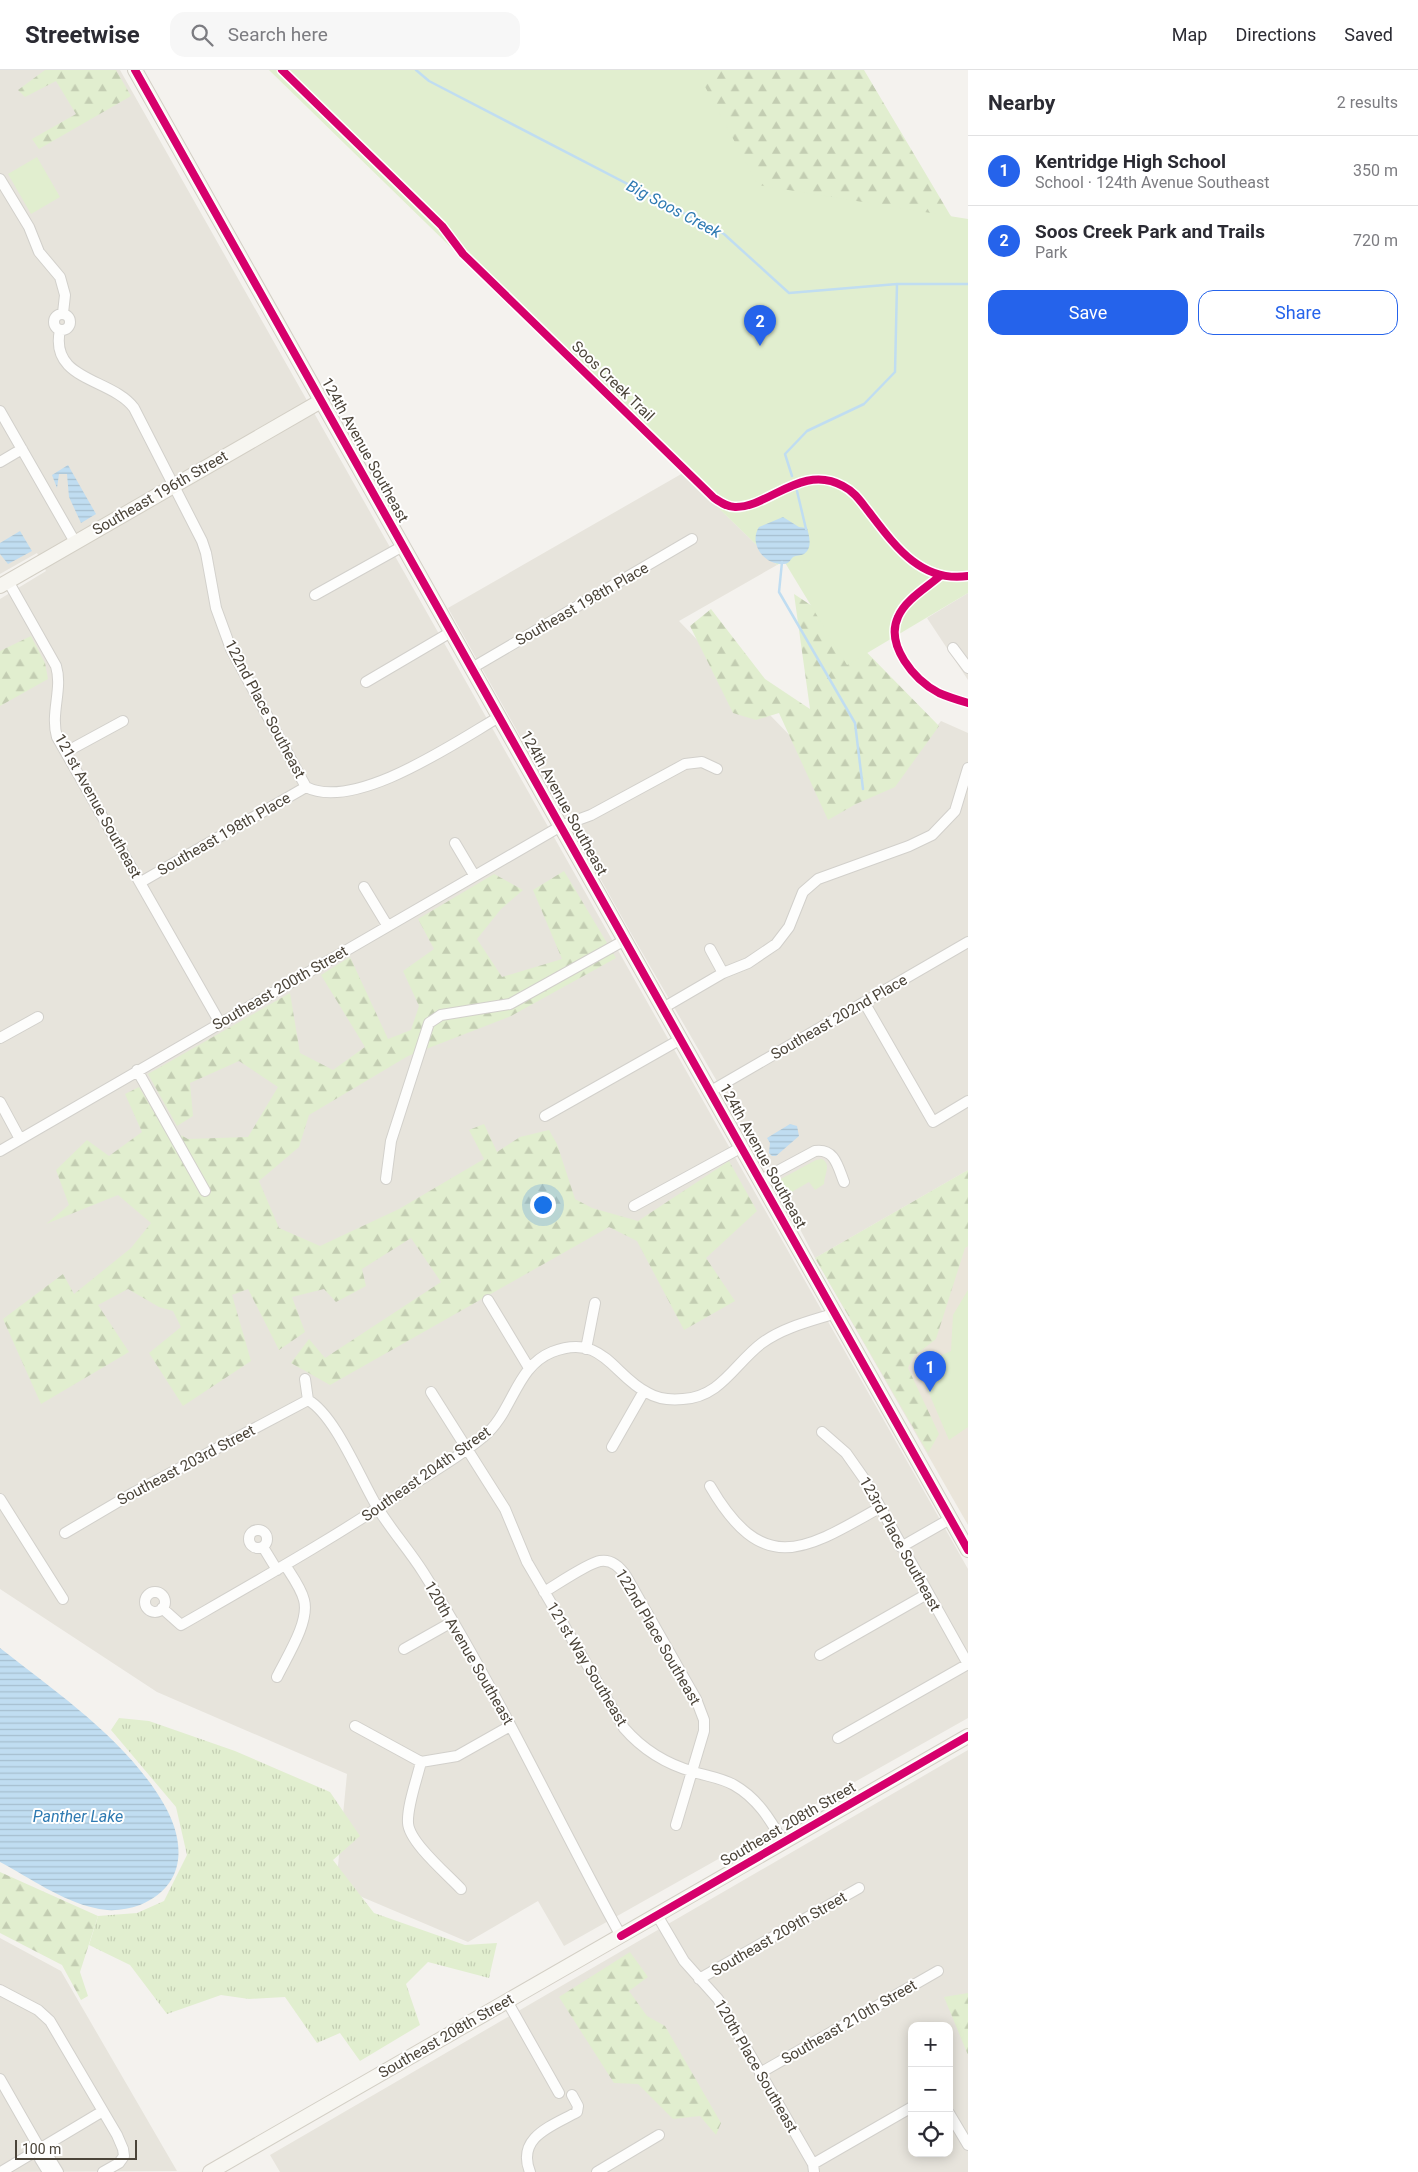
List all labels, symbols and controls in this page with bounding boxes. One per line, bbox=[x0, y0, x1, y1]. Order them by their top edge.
search box bbox=[170, 12, 520, 57]
text: Streetwise bbox=[25, 21, 140, 49]
icon: search bbox=[188, 21, 216, 49]
text: Search here bbox=[228, 23, 328, 46]
text: Map bbox=[1172, 24, 1207, 45]
text: Directions bbox=[1235, 24, 1316, 45]
text: Saved bbox=[1344, 24, 1393, 45]
text: Nearby bbox=[988, 91, 1055, 115]
text: 2 results bbox=[1337, 93, 1398, 112]
text: Kentridge High School bbox=[1035, 150, 1226, 173]
text: 1 bbox=[999, 161, 1009, 180]
text: 350 m bbox=[1353, 161, 1398, 180]
text: School · 124th Avenue Southeast bbox=[1035, 173, 1269, 192]
water label: Big Soos Creek bbox=[623, 176, 726, 242]
text: Soos Creek Park and Trails bbox=[1035, 220, 1265, 243]
text: 2 bbox=[999, 231, 1009, 250]
text: 720 m bbox=[1353, 231, 1398, 250]
text: Park bbox=[1035, 243, 1067, 262]
button: Save bbox=[988, 290, 1188, 335]
button: Share bbox=[1198, 290, 1398, 335]
pin: 2 bbox=[744, 305, 776, 346]
street label: Soos Creek Trail bbox=[568, 337, 658, 425]
street label: 124th Avenue Southeast bbox=[318, 375, 412, 526]
street label: Southeast 196th Street bbox=[89, 447, 231, 539]
street label: Southeast 198th Place bbox=[512, 559, 652, 649]
street label: 122nd Place Southeast bbox=[221, 637, 309, 781]
street label: 124th Avenue Southeast bbox=[517, 728, 611, 879]
street label: 121st Avenue Southeast bbox=[51, 731, 145, 881]
street label: Southeast 198th Place bbox=[154, 789, 294, 879]
street label: Southeast 200th Street bbox=[209, 942, 351, 1034]
street label: Southeast 202nd Place bbox=[768, 971, 910, 1063]
street label: 124th Avenue Southeast bbox=[716, 1081, 810, 1232]
your location bbox=[530, 1192, 556, 1218]
pin: 1 bbox=[914, 1351, 946, 1392]
street label: Southeast 203rd Street bbox=[114, 1421, 258, 1509]
street label: Southeast 204th Street bbox=[358, 1423, 494, 1525]
street label: 123rd Place Southeast bbox=[856, 1474, 944, 1614]
street label: 122nd Place Southeast bbox=[612, 1566, 704, 1708]
street label: 120th Avenue Southeast bbox=[421, 1578, 517, 1728]
street label: 121st Way Southeast bbox=[543, 1599, 631, 1729]
street label: Southeast 208th Street bbox=[717, 1778, 859, 1870]
water label: Panther Lake bbox=[33, 1807, 123, 1826]
street label: Southeast 209th Street bbox=[708, 1888, 850, 1980]
street label: Southeast 210th Street bbox=[778, 1976, 920, 2068]
street label: Southeast 208th Street bbox=[375, 1990, 517, 2082]
street label: 120th Place Southeast bbox=[711, 1996, 801, 2136]
map controls bbox=[908, 2022, 953, 2157]
button: + bbox=[908, 2022, 953, 2067]
button: − bbox=[908, 2067, 953, 2112]
button: locate bbox=[908, 2112, 953, 2157]
scale bar bbox=[15, 2137, 138, 2160]
text: 100 m bbox=[22, 2141, 61, 2157]

